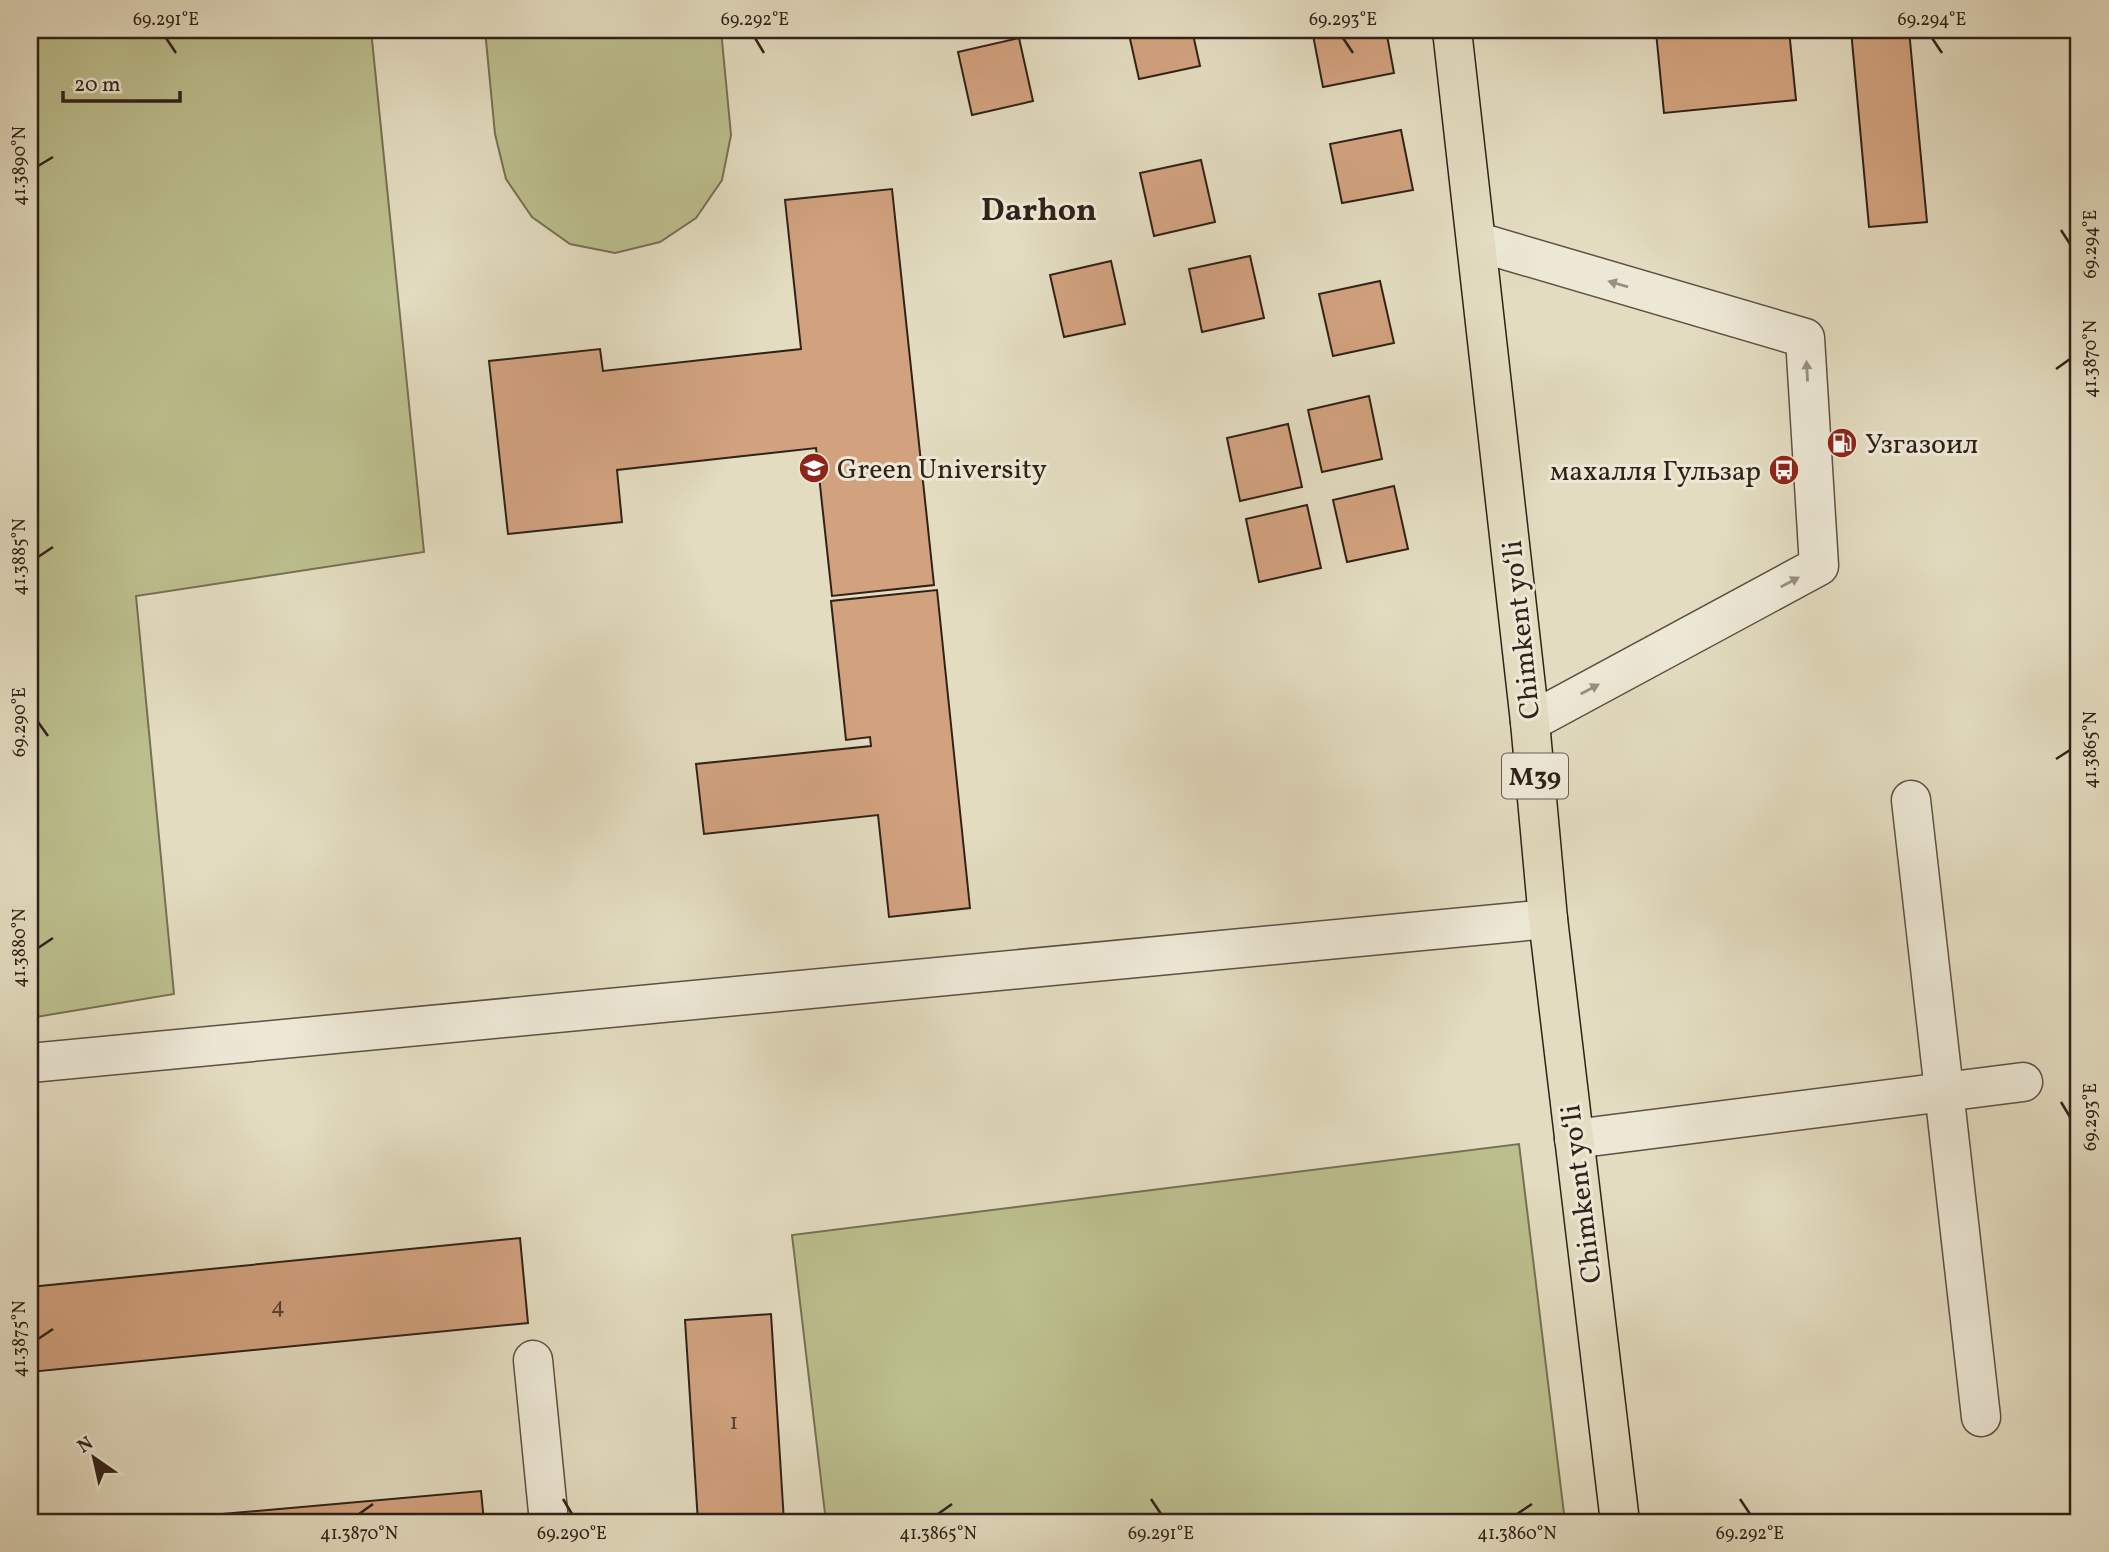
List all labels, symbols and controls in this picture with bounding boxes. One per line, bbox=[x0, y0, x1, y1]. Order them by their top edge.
text: 69.291°E bbox=[133, 8, 199, 33]
text: 69.292°E bbox=[721, 8, 789, 33]
text: 69.293°E bbox=[1309, 8, 1377, 33]
text: 69.294°E bbox=[1898, 8, 1967, 33]
scale bar bbox=[63, 60, 180, 104]
text: 20 m bbox=[74, 71, 120, 100]
text: 41.3890°N bbox=[8, 126, 33, 206]
district label: Darhon bbox=[981, 190, 1097, 234]
text: 69.294°E bbox=[2079, 209, 2104, 278]
one-way arrow bbox=[1608, 278, 1629, 288]
text: 41.3870°N bbox=[2079, 320, 2104, 398]
one-way arrow bbox=[1801, 360, 1812, 382]
fuel station icon: Узгазоил bbox=[1825, 426, 1859, 460]
place label: Узгазоил bbox=[1865, 426, 1978, 465]
school or university icon: Green University bbox=[797, 451, 831, 485]
place label: Green University bbox=[837, 451, 1047, 490]
place label: махалля Гульзар bbox=[1550, 453, 1761, 492]
bus stop icon: махалля Гульзар bbox=[1767, 453, 1801, 487]
text: 41.3885°N bbox=[8, 518, 33, 596]
street label: Chimkent yo‘li bbox=[1494, 538, 1551, 721]
one-way arrow bbox=[1780, 576, 1800, 587]
one-way arrow bbox=[1580, 684, 1600, 695]
text: 69.290°E bbox=[8, 687, 33, 757]
text: 41.3865°N bbox=[2079, 711, 2104, 789]
road number: M39 bbox=[1502, 754, 1568, 798]
text: 41.3880°N bbox=[8, 908, 33, 988]
text: 69.293°E bbox=[2079, 1083, 2104, 1151]
street label: Chimkent yo‘li bbox=[1552, 1102, 1613, 1285]
house number: 4 bbox=[271, 1290, 285, 1324]
text: 41.3875°N bbox=[8, 1300, 33, 1378]
house number: 1 bbox=[729, 1406, 739, 1440]
north arrow bbox=[60, 1422, 130, 1492]
text: N bbox=[73, 1431, 99, 1460]
text: 41.3870°N bbox=[320, 1522, 398, 1547]
text: 69.290°E bbox=[537, 1522, 607, 1547]
text: 41.3865°N bbox=[899, 1522, 977, 1547]
text: 69.291°E bbox=[1128, 1522, 1194, 1547]
text: 41.3860°N bbox=[1477, 1522, 1557, 1547]
text: 69.292°E bbox=[1716, 1522, 1784, 1547]

